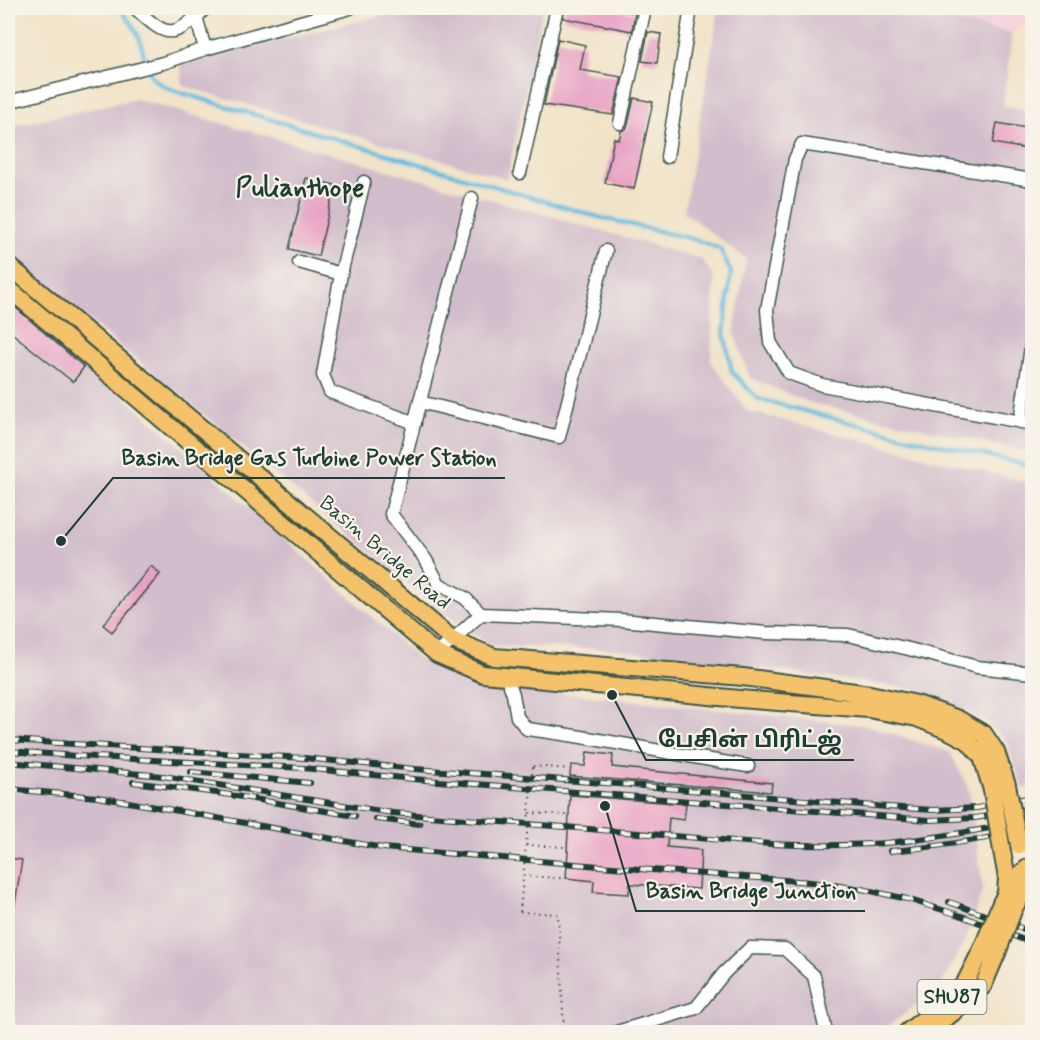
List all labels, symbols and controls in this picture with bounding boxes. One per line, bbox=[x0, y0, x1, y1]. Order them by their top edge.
district label: Pulianthope bbox=[236, 171, 364, 206]
callout: Basin Bridge Gas Turbine Power Station bbox=[113, 438, 505, 478]
text: Basin Bridge Gas Turbine Power Station bbox=[121, 445, 497, 474]
street label: Basin Bridge Road bbox=[313, 490, 457, 616]
callout: பேசின் பிரிட்ஜ் bbox=[646, 720, 854, 760]
text: பேசின் பிரிட்ஜ் bbox=[658, 727, 842, 755]
callout: Basin Bridge Junction bbox=[636, 871, 865, 911]
text: Basin Bridge Junction bbox=[646, 878, 856, 907]
road number: SHU87 bbox=[918, 980, 986, 1014]

